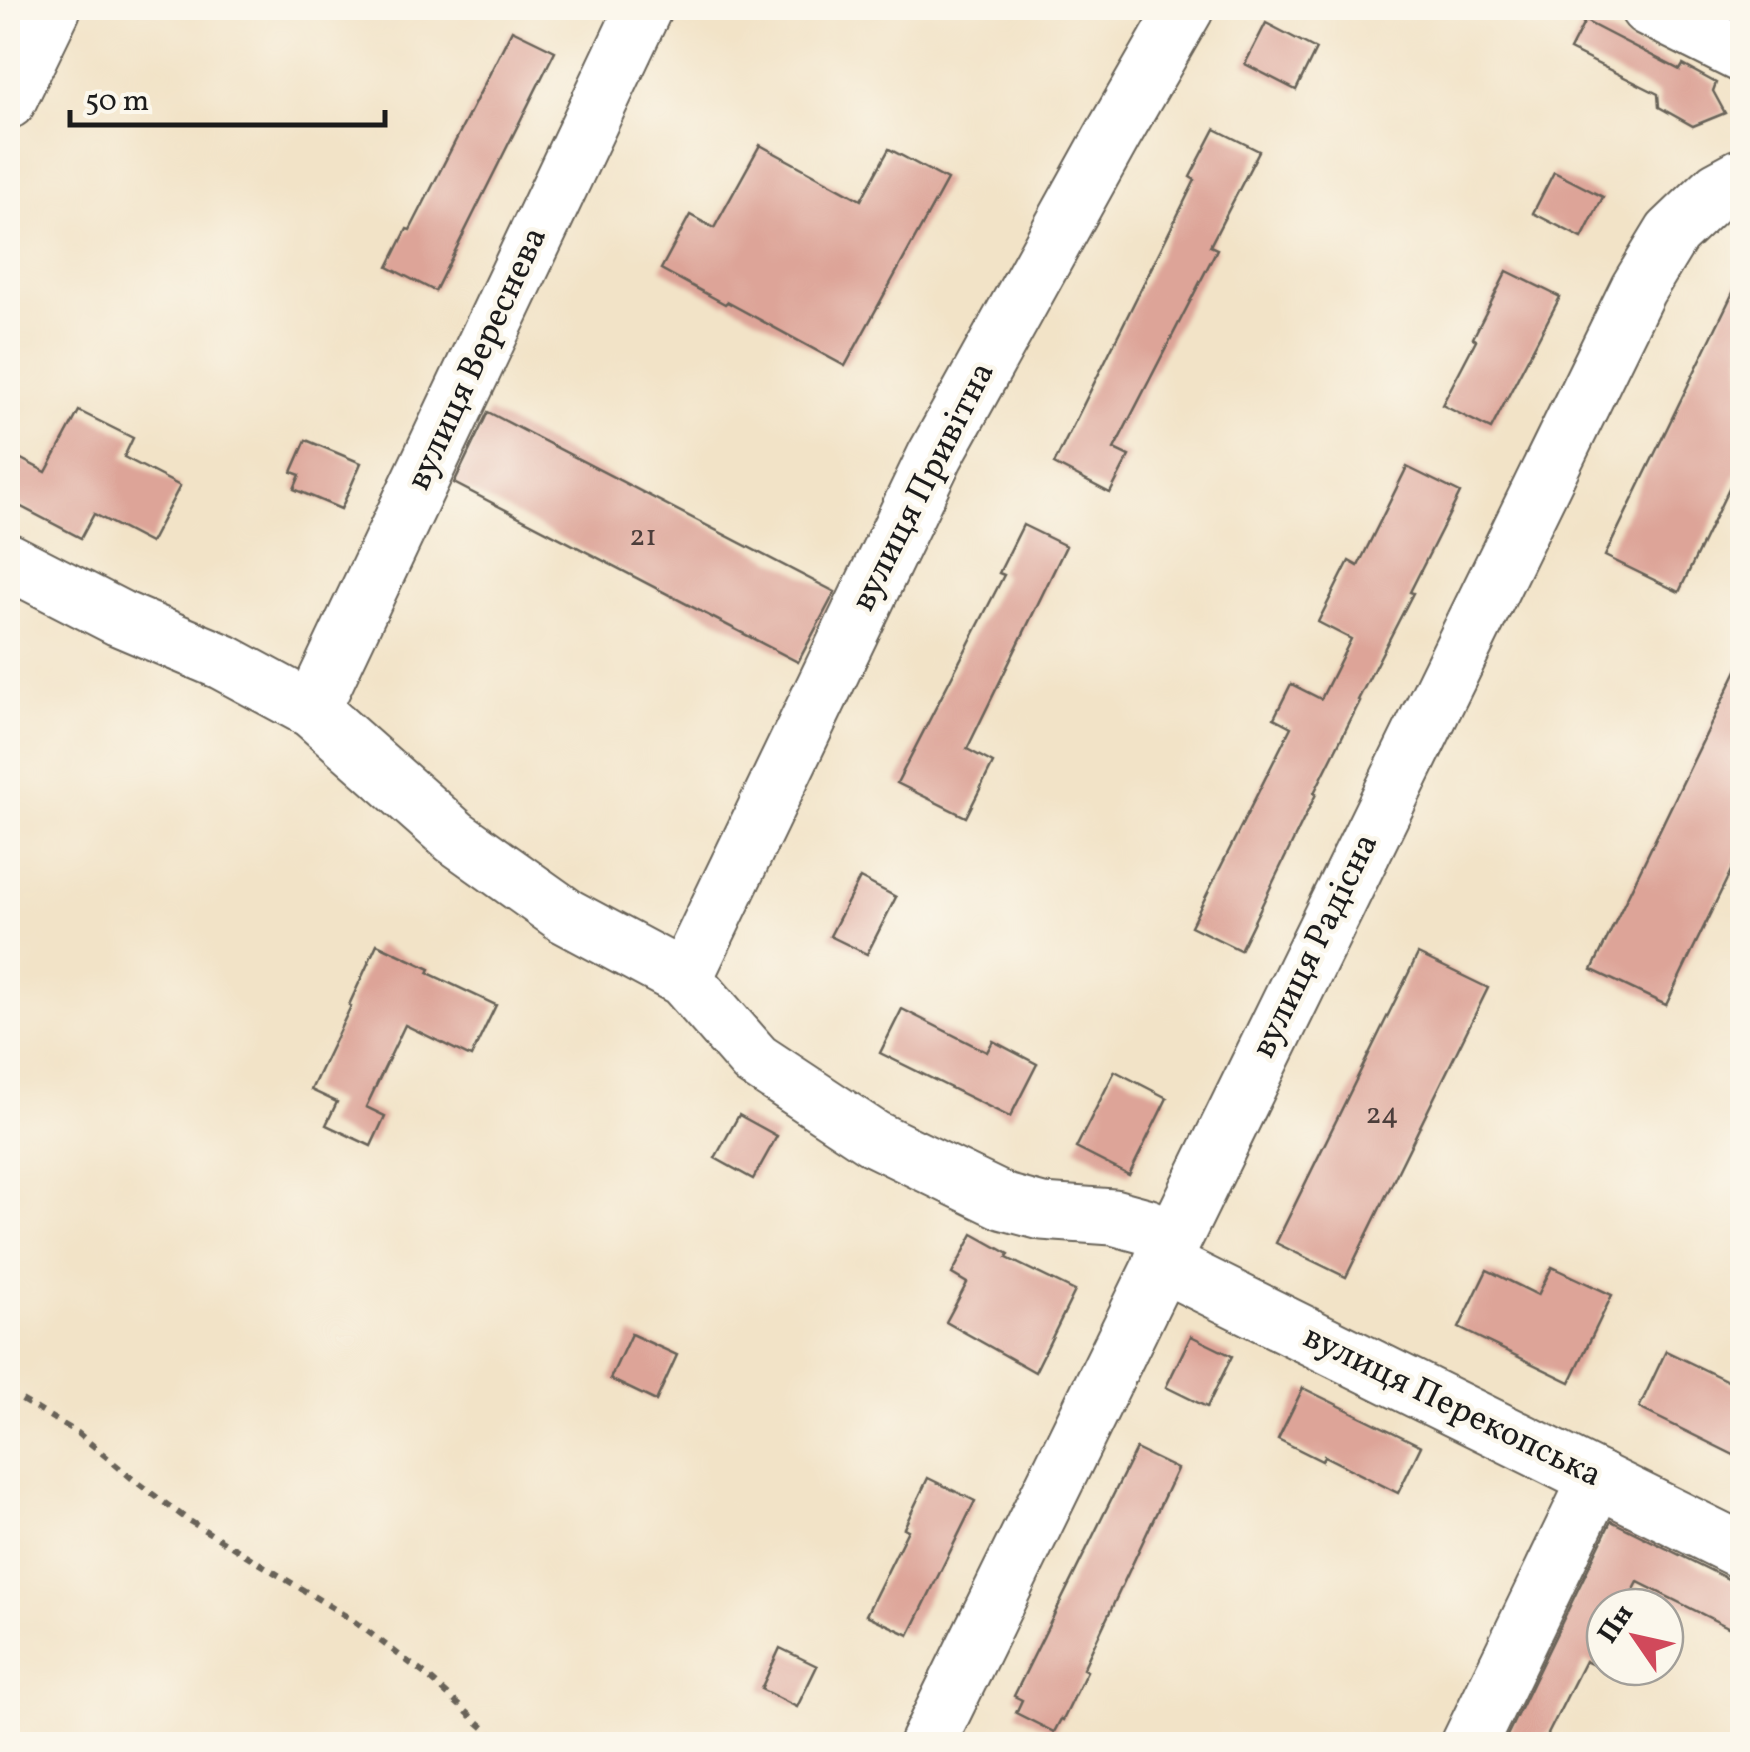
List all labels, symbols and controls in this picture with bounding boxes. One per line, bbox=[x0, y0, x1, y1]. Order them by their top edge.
scale bar bbox=[70, 65, 385, 127]
text: 50 m bbox=[85, 81, 149, 123]
street label: вулиця Вереснева bbox=[396, 220, 560, 498]
street label: вулиця Привітна bbox=[840, 354, 1008, 620]
house number: 21 bbox=[629, 516, 657, 558]
street label: вулиця Радісна bbox=[1241, 826, 1391, 1066]
house number: 24 bbox=[1365, 1094, 1399, 1136]
street label: вулиця Перекопська bbox=[1295, 1314, 1609, 1500]
north arrow bbox=[1585, 1587, 1685, 1687]
text: Пн bbox=[1589, 1597, 1644, 1652]

